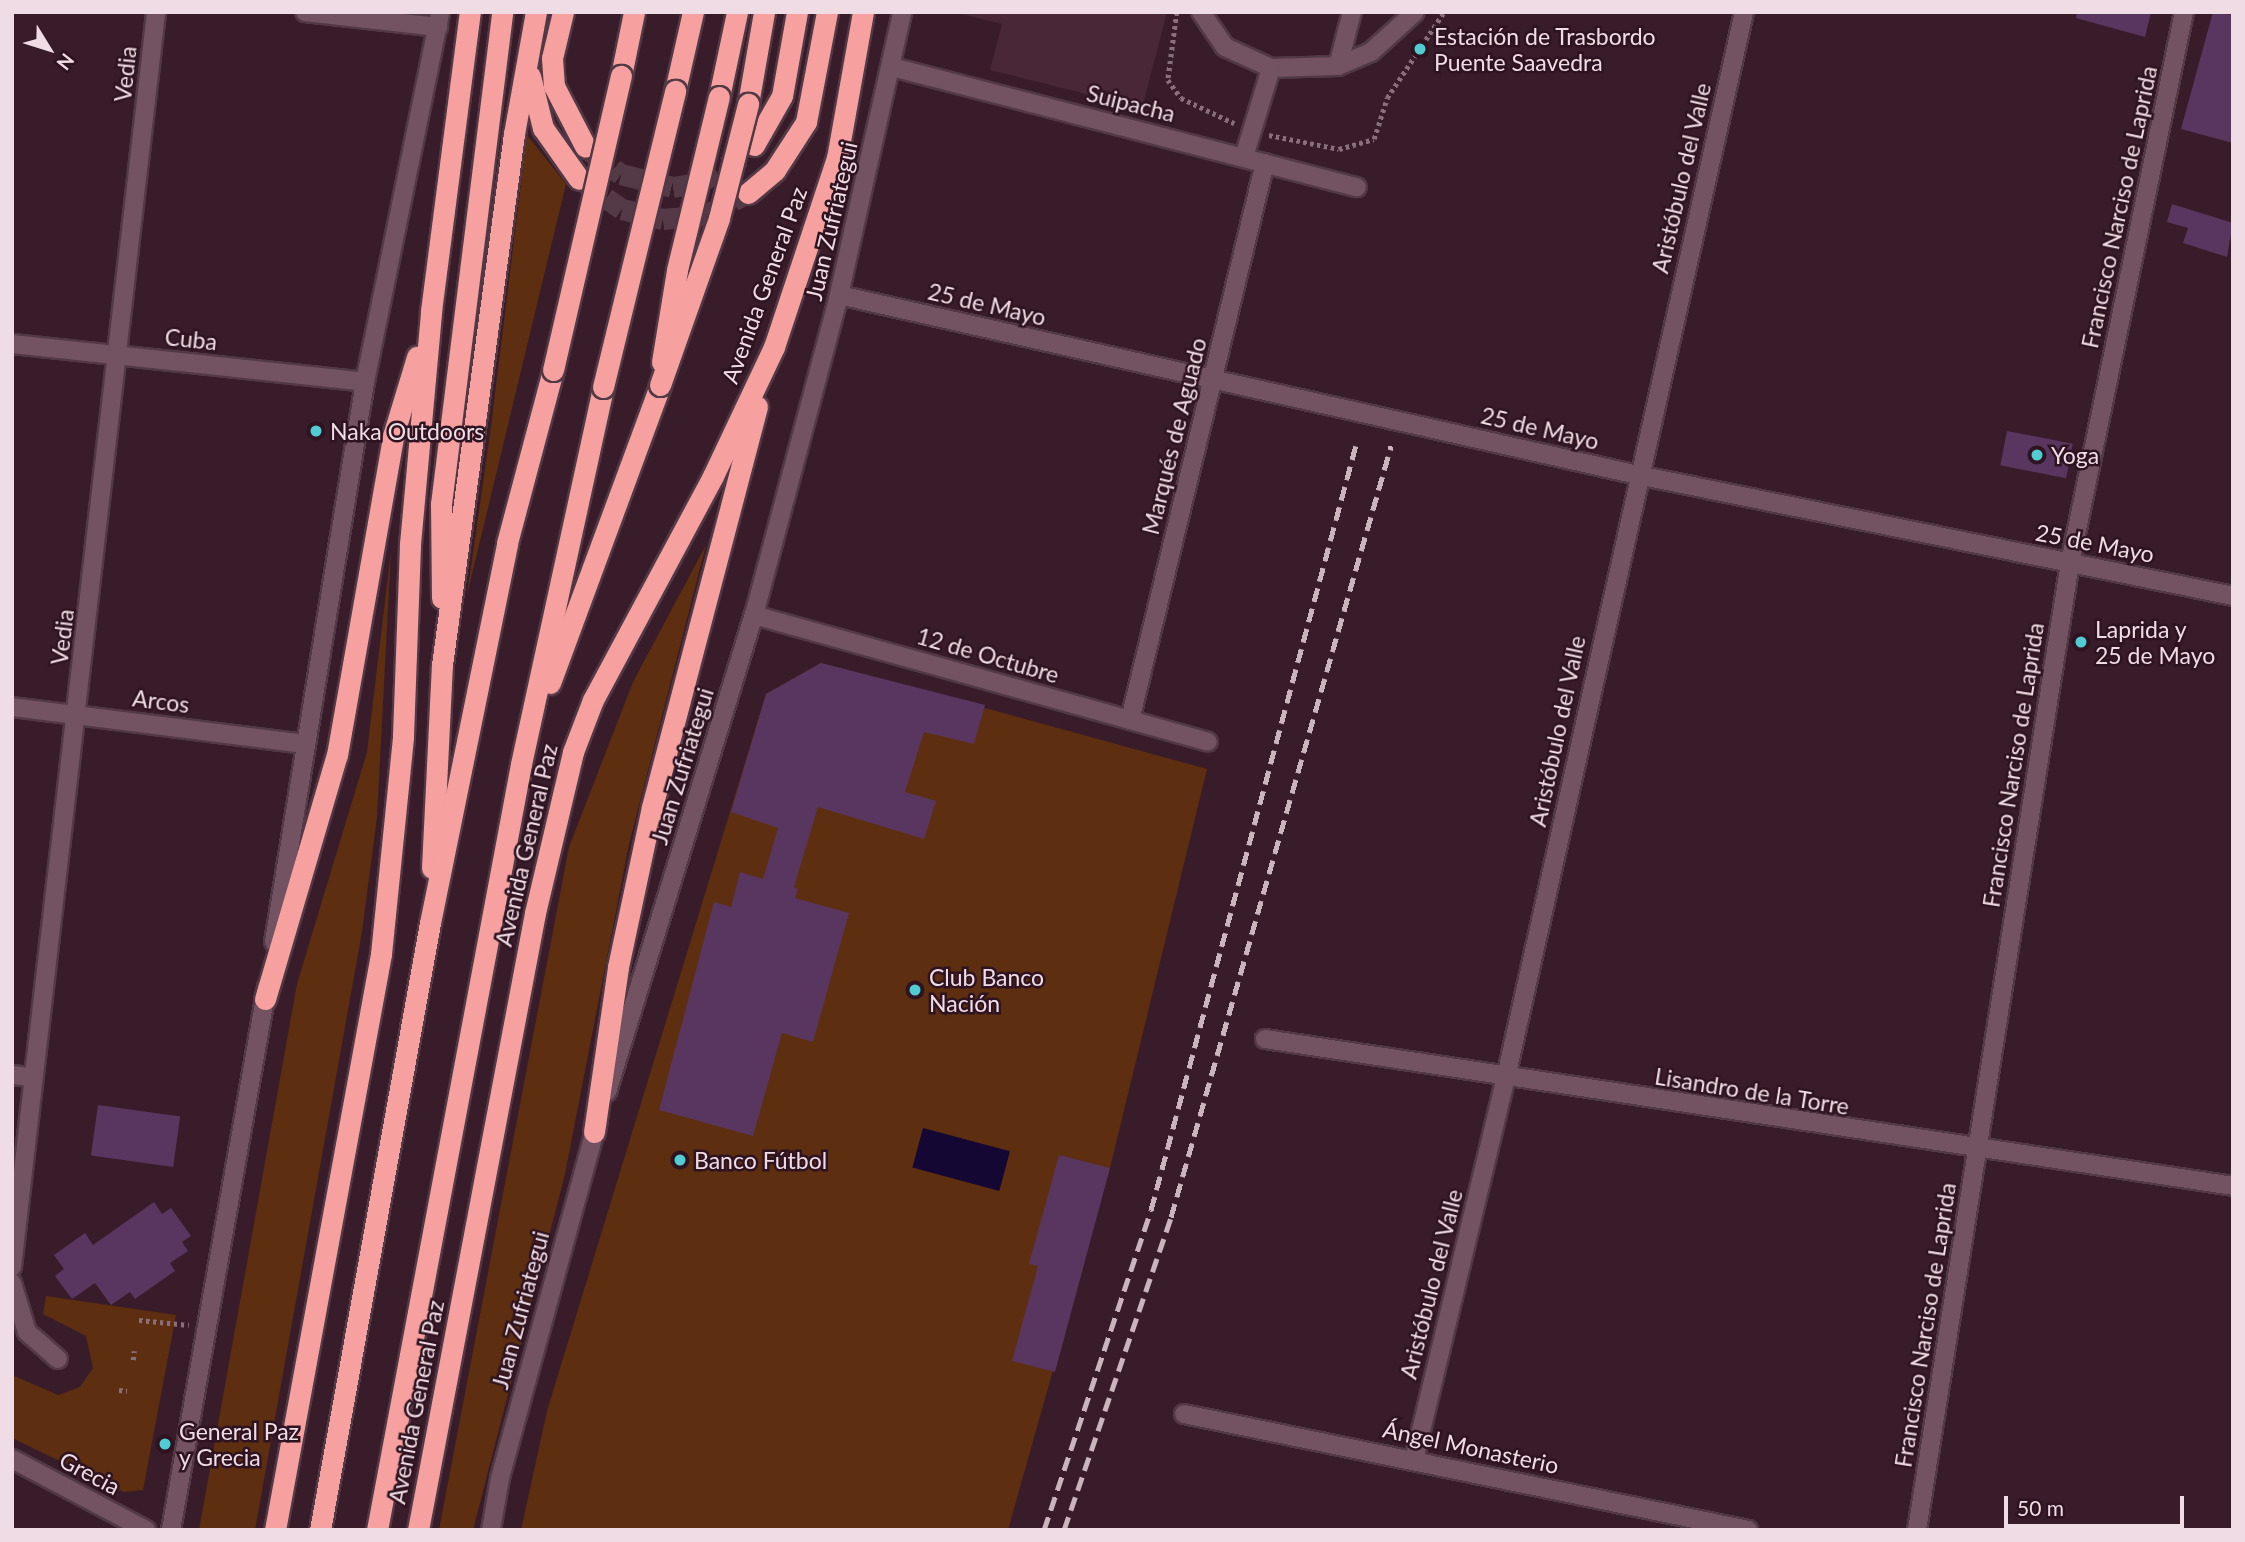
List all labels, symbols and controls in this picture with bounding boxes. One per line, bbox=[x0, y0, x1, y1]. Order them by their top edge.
north arrow bbox=[14, 14, 84, 84]
place label: Estación de Trasbordo Puente Saavedra bbox=[1434, 22, 1656, 76]
marker: Estación de Trasbordo Puente Saavedra bbox=[1412, 41, 1428, 57]
street label: Vedia bbox=[108, 45, 142, 103]
text: N bbox=[52, 49, 80, 75]
street label: Francisco Narciso de Laprida bbox=[2076, 63, 2162, 351]
street label: Suipacha bbox=[1084, 79, 1178, 127]
street label: Aristóbulo del Valle bbox=[1646, 80, 1716, 276]
street label: Juan Zufriategui bbox=[799, 139, 863, 303]
street label: Avenida General Paz bbox=[716, 183, 812, 387]
street label: 25 de Mayo bbox=[925, 277, 1049, 331]
street label: Cuba bbox=[164, 323, 218, 355]
street label: Marqués de Aguado bbox=[1136, 334, 1212, 538]
street label: 25 de Mayo bbox=[1478, 401, 1602, 455]
place label: Naka Outdoors bbox=[330, 417, 484, 445]
marker: Naka Outdoors bbox=[308, 423, 324, 439]
place label: Yoga bbox=[2051, 441, 2099, 469]
marker: Yoga bbox=[2029, 447, 2045, 463]
street label: 25 de Mayo bbox=[2033, 518, 2157, 568]
street label: Vedia bbox=[45, 608, 79, 666]
place label: Laprida y 25 de Mayo bbox=[2095, 615, 2215, 669]
street label: Francisco Narciso de Laprida bbox=[1977, 621, 2049, 909]
street label: 12 de Octubre bbox=[914, 622, 1062, 688]
street label: Aristóbulo del Valle bbox=[1523, 633, 1591, 829]
marker: Laprida y 25 de Mayo bbox=[2073, 634, 2089, 650]
street label: Arcos bbox=[131, 684, 191, 718]
street label: Juan Zufriategui bbox=[645, 684, 719, 848]
street label: Avenida General Paz bbox=[489, 741, 563, 949]
place label: Club Banco Nación bbox=[929, 963, 1044, 1017]
marker: Club Banco Nación bbox=[907, 982, 923, 998]
street label: Lisandro de la Torre bbox=[1652, 1062, 1852, 1120]
place label: Banco Fútbol bbox=[694, 1146, 827, 1174]
marker: Banco Fútbol bbox=[672, 1152, 688, 1168]
street label: Francisco Narciso de Laprida bbox=[1889, 1181, 1961, 1469]
street label: Aristóbulo del Valle bbox=[1394, 1186, 1468, 1382]
street label: Juan Zufriategui bbox=[486, 1228, 554, 1392]
street label: Avenida General Paz bbox=[383, 1298, 449, 1506]
street label: Ángel Monasterio bbox=[1381, 1415, 1561, 1479]
place label: General Paz y Grecia bbox=[179, 1417, 299, 1471]
marker: General Paz y Grecia bbox=[157, 1436, 173, 1452]
street label: Grecia bbox=[55, 1446, 125, 1500]
scale bar bbox=[2007, 1482, 2187, 1526]
text: 50 m bbox=[2017, 1495, 2064, 1520]

